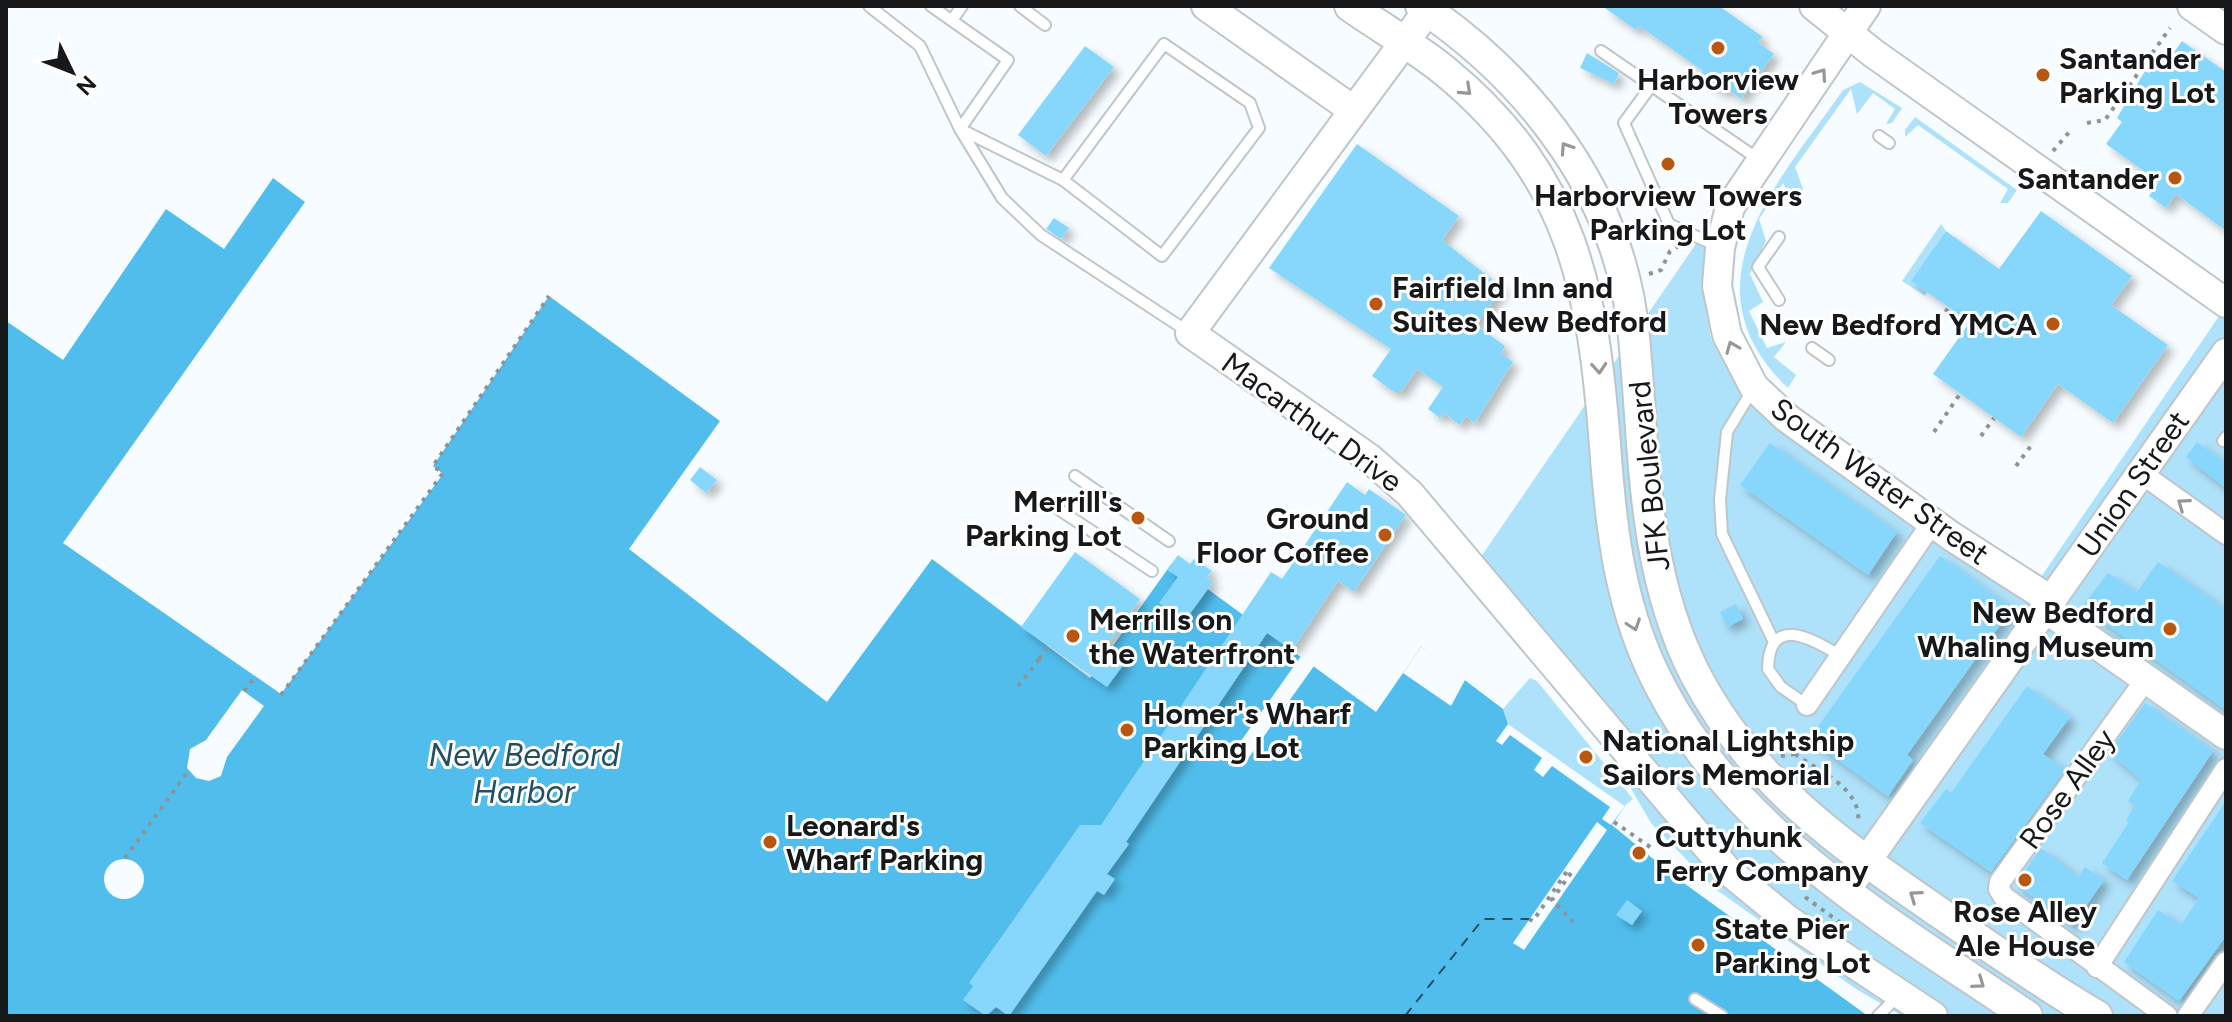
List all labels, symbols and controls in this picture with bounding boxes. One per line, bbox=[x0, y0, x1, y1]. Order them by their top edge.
north arrow bbox=[32, 32, 112, 112]
marker: Harborview Towers bbox=[1709, 39, 1727, 57]
place label: Santander Parking Lot bbox=[2059, 40, 2216, 111]
place label: Harborview Towers bbox=[1637, 61, 1799, 132]
marker: Santander Parking Lot bbox=[2034, 66, 2052, 84]
one-way arrow bbox=[1811, 69, 1826, 83]
text: N bbox=[71, 70, 102, 101]
one-way arrow bbox=[1456, 80, 1471, 94]
one-way arrow bbox=[1560, 142, 1575, 156]
marker: Harborview Towers Parking Lot bbox=[1659, 155, 1677, 173]
place label: Santander bbox=[2017, 160, 2159, 197]
marker: Santander bbox=[2166, 169, 2184, 187]
place label: Harborview Towers Parking Lot bbox=[1534, 177, 1802, 248]
place label: Fairfield Inn and Suites New Bedford bbox=[1392, 269, 1667, 340]
marker: Fairfield Inn and Suites New Bedford bbox=[1367, 295, 1385, 313]
place label: New Bedford YMCA bbox=[1759, 306, 2038, 343]
marker: New Bedford YMCA bbox=[2044, 315, 2062, 333]
one-way arrow bbox=[1725, 341, 1741, 355]
street label: Macarthur Drive bbox=[1215, 344, 1409, 500]
one-way arrow bbox=[1590, 362, 1607, 375]
street label: JFK Boulevard bbox=[1621, 379, 1677, 573]
street label: South Water Street bbox=[1764, 390, 1996, 572]
street label: Union Street bbox=[2069, 404, 2197, 564]
place label: Merrill's Parking Lot bbox=[965, 483, 1122, 554]
one-way arrow bbox=[2178, 499, 2192, 513]
place label: Ground Floor Coffee bbox=[1196, 500, 1369, 571]
marker: Merrill's Parking Lot bbox=[1129, 509, 1147, 527]
marker: Ground Floor Coffee bbox=[1376, 526, 1394, 544]
place label: New Bedford Whaling Museum bbox=[1917, 594, 2154, 665]
place label: Merrills on the Waterfront bbox=[1089, 601, 1296, 672]
one-way arrow bbox=[1625, 617, 1641, 631]
marker: New Bedford Whaling Museum bbox=[2161, 620, 2179, 638]
marker: Merrills on the Waterfront bbox=[1064, 627, 1082, 645]
place label: Homer's Wharf Parking Lot bbox=[1143, 695, 1352, 766]
marker: Homer's Wharf Parking Lot bbox=[1118, 721, 1136, 739]
place label: National Lightship Sailors Memorial bbox=[1602, 722, 1854, 793]
street label: Rose Alley bbox=[2011, 722, 2123, 856]
water label: New Bedford Harbor bbox=[428, 736, 620, 811]
marker: National Lightship Sailors Memorial bbox=[1577, 748, 1595, 766]
place label: Leonard's Wharf Parking bbox=[786, 807, 983, 878]
place label: Cuttyhunk Ferry Company bbox=[1655, 818, 1869, 889]
marker: Leonard's Wharf Parking bbox=[761, 833, 779, 851]
marker: Cuttyhunk Ferry Company bbox=[1630, 844, 1648, 862]
marker: Rose Alley Ale House bbox=[2016, 871, 2034, 889]
one-way arrow bbox=[1910, 891, 1924, 906]
place label: Rose Alley Ale House bbox=[1953, 893, 2098, 964]
place label: State Pier Parking Lot bbox=[1714, 910, 1871, 981]
marker: State Pier Parking Lot bbox=[1689, 936, 1707, 954]
one-way arrow bbox=[1971, 973, 1985, 988]

